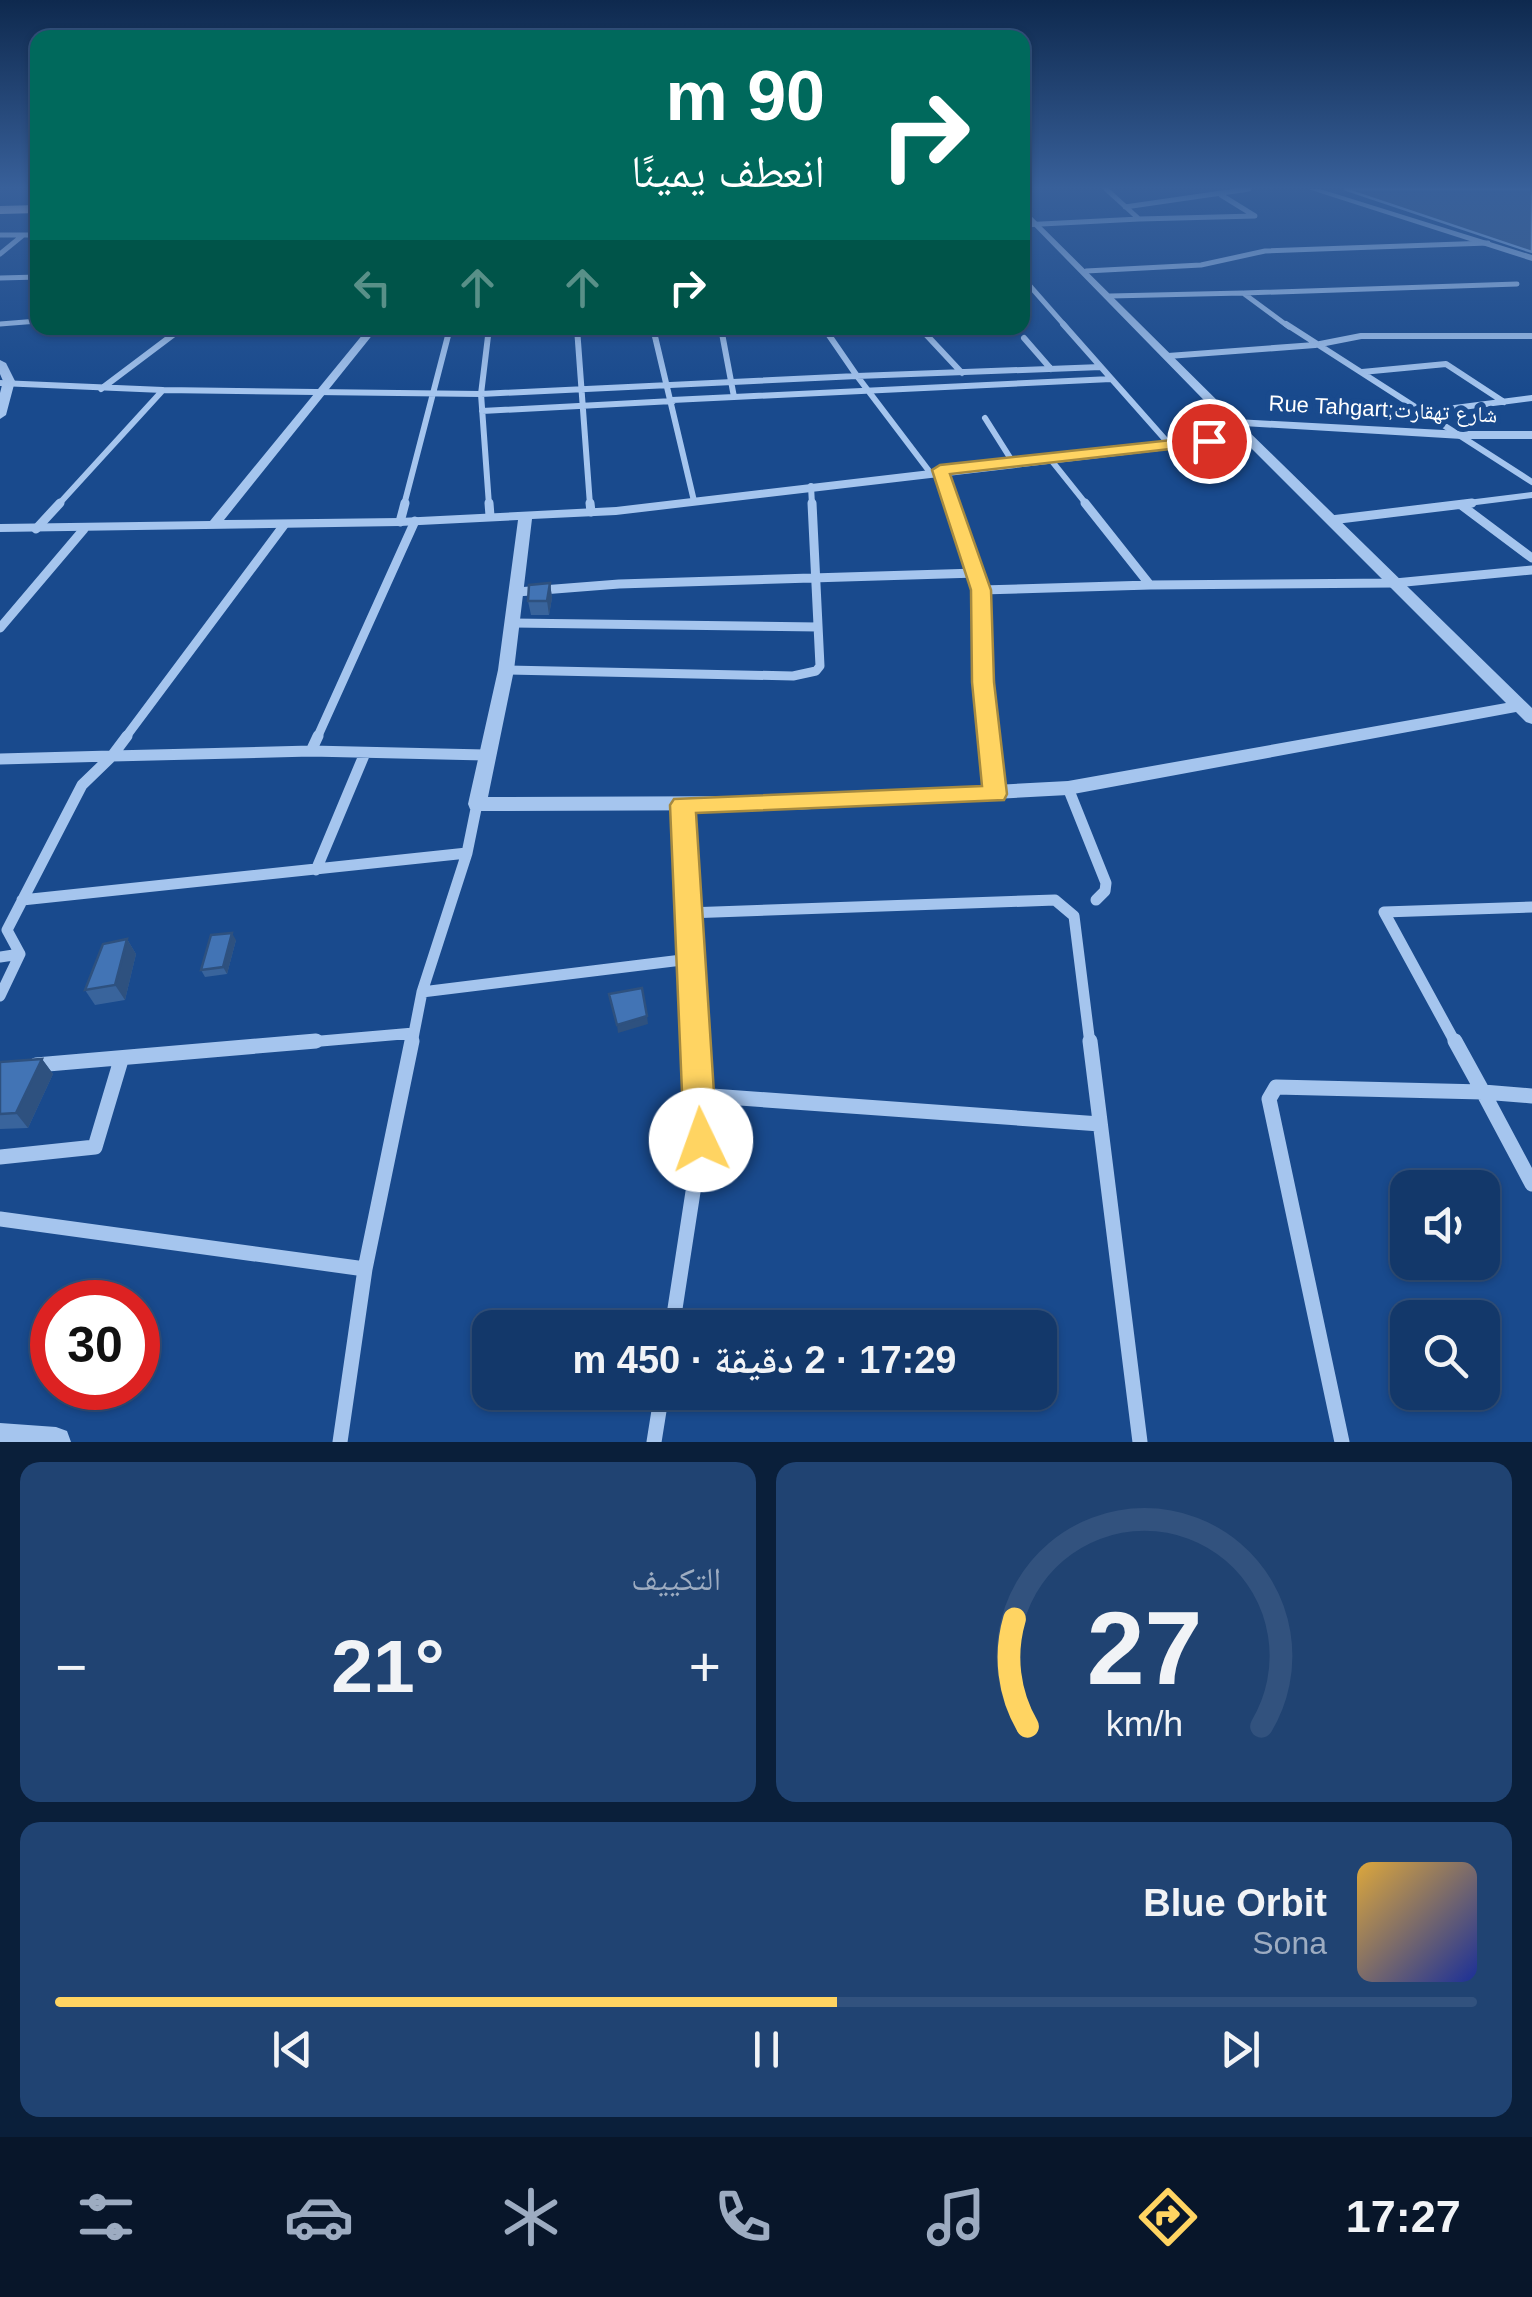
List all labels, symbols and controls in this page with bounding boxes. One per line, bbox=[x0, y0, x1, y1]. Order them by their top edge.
text: 90 m bbox=[665, 57, 825, 135]
icon: right bbox=[860, 70, 990, 200]
text: انعطف يمينًا bbox=[631, 146, 825, 197]
icon: left bbox=[345, 260, 400, 315]
icon: ahead bbox=[450, 260, 505, 315]
icon: ahead bbox=[555, 260, 610, 315]
icon: right bbox=[660, 260, 715, 315]
street label: Rue Tahgart;شارع تهقارت bbox=[1268, 391, 1498, 428]
pin bbox=[1167, 399, 1252, 484]
icon: arrive bbox=[1182, 414, 1237, 469]
position arrow bbox=[649, 1088, 753, 1192]
map controls bbox=[1390, 1170, 1500, 1410]
button: sound bbox=[1390, 1170, 1500, 1280]
speed limit sign: 30 bbox=[30, 1280, 160, 1410]
button: search bbox=[1390, 1300, 1500, 1410]
text: 17:29 · 2 دقيقة · 450 m bbox=[572, 1339, 957, 1381]
text: التكييف bbox=[631, 1561, 721, 1597]
text: 27 bbox=[1086, 1590, 1202, 1706]
text: 21° bbox=[331, 1624, 445, 1708]
text: − bbox=[55, 1636, 87, 1698]
text: + bbox=[689, 1636, 721, 1698]
text: km/h bbox=[1105, 1704, 1183, 1744]
text: Blue Orbit bbox=[1143, 1882, 1327, 1924]
text: Sona bbox=[1252, 1925, 1327, 1961]
icon: previous bbox=[265, 2022, 320, 2077]
icon: pause bbox=[739, 2022, 794, 2077]
icon: next bbox=[1213, 2022, 1268, 2077]
icon: filters bbox=[71, 2182, 141, 2252]
icon: car bbox=[284, 2182, 354, 2252]
icon: climate bbox=[496, 2182, 566, 2252]
icon: phone bbox=[708, 2182, 778, 2252]
icon: music bbox=[921, 2182, 991, 2252]
icon: directions bbox=[1133, 2182, 1203, 2252]
text: 17:27 bbox=[1346, 2191, 1461, 2242]

